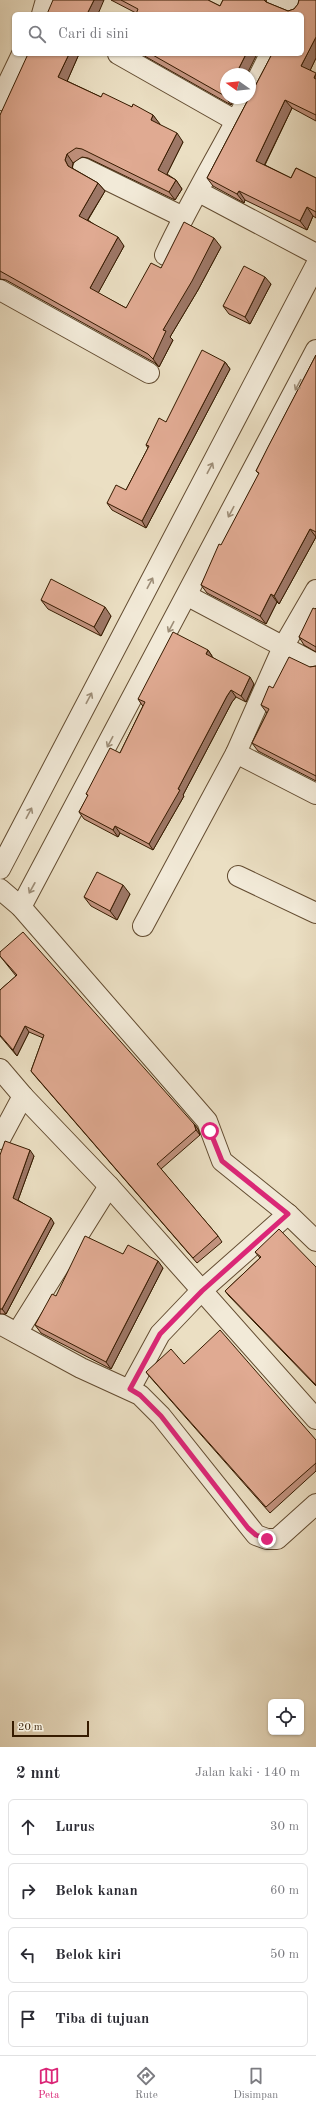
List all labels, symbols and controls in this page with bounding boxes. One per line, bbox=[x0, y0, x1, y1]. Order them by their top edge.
search box bbox=[12, 12, 304, 56]
icon: search bbox=[26, 23, 48, 45]
text: Cari di sini bbox=[58, 27, 129, 42]
north arrow bbox=[220, 68, 256, 104]
one-way arrow bbox=[294, 378, 301, 390]
one-way arrow bbox=[207, 462, 214, 474]
one-way arrow bbox=[227, 506, 235, 518]
one-way arrow bbox=[146, 577, 154, 589]
one-way arrow bbox=[167, 621, 174, 633]
one-way arrow bbox=[86, 692, 94, 704]
one-way arrow bbox=[105, 736, 113, 748]
one-way arrow bbox=[26, 807, 33, 819]
one-way arrow bbox=[28, 882, 35, 894]
route start bbox=[201, 1122, 219, 1140]
route end bbox=[258, 1530, 276, 1548]
map controls bbox=[268, 1699, 304, 1735]
button: locate bbox=[268, 1699, 304, 1735]
scale bar bbox=[12, 1719, 89, 1738]
text: 20 m bbox=[18, 1722, 43, 1733]
text: 2 mnt bbox=[16, 1765, 60, 1782]
text: Jalan kaki · 140 m bbox=[195, 1766, 300, 1779]
icon: ahead bbox=[17, 1816, 39, 1838]
text: Lurus bbox=[55, 1820, 95, 1835]
text: 30 m bbox=[270, 1820, 299, 1833]
icon: right bbox=[17, 1880, 39, 1902]
text: Belok kanan bbox=[55, 1884, 138, 1899]
text: 60 m bbox=[270, 1884, 299, 1897]
icon: left bbox=[17, 1944, 39, 1966]
text: Belok kiri bbox=[55, 1948, 121, 1963]
text: 50 m bbox=[270, 1948, 299, 1961]
icon: arrive bbox=[17, 2008, 39, 2030]
text: Tiba di tujuan bbox=[55, 2012, 149, 2027]
tab: Peta bbox=[38, 2065, 60, 2103]
tab: Rute bbox=[135, 2065, 158, 2103]
tab: Disimpan bbox=[233, 2065, 278, 2103]

